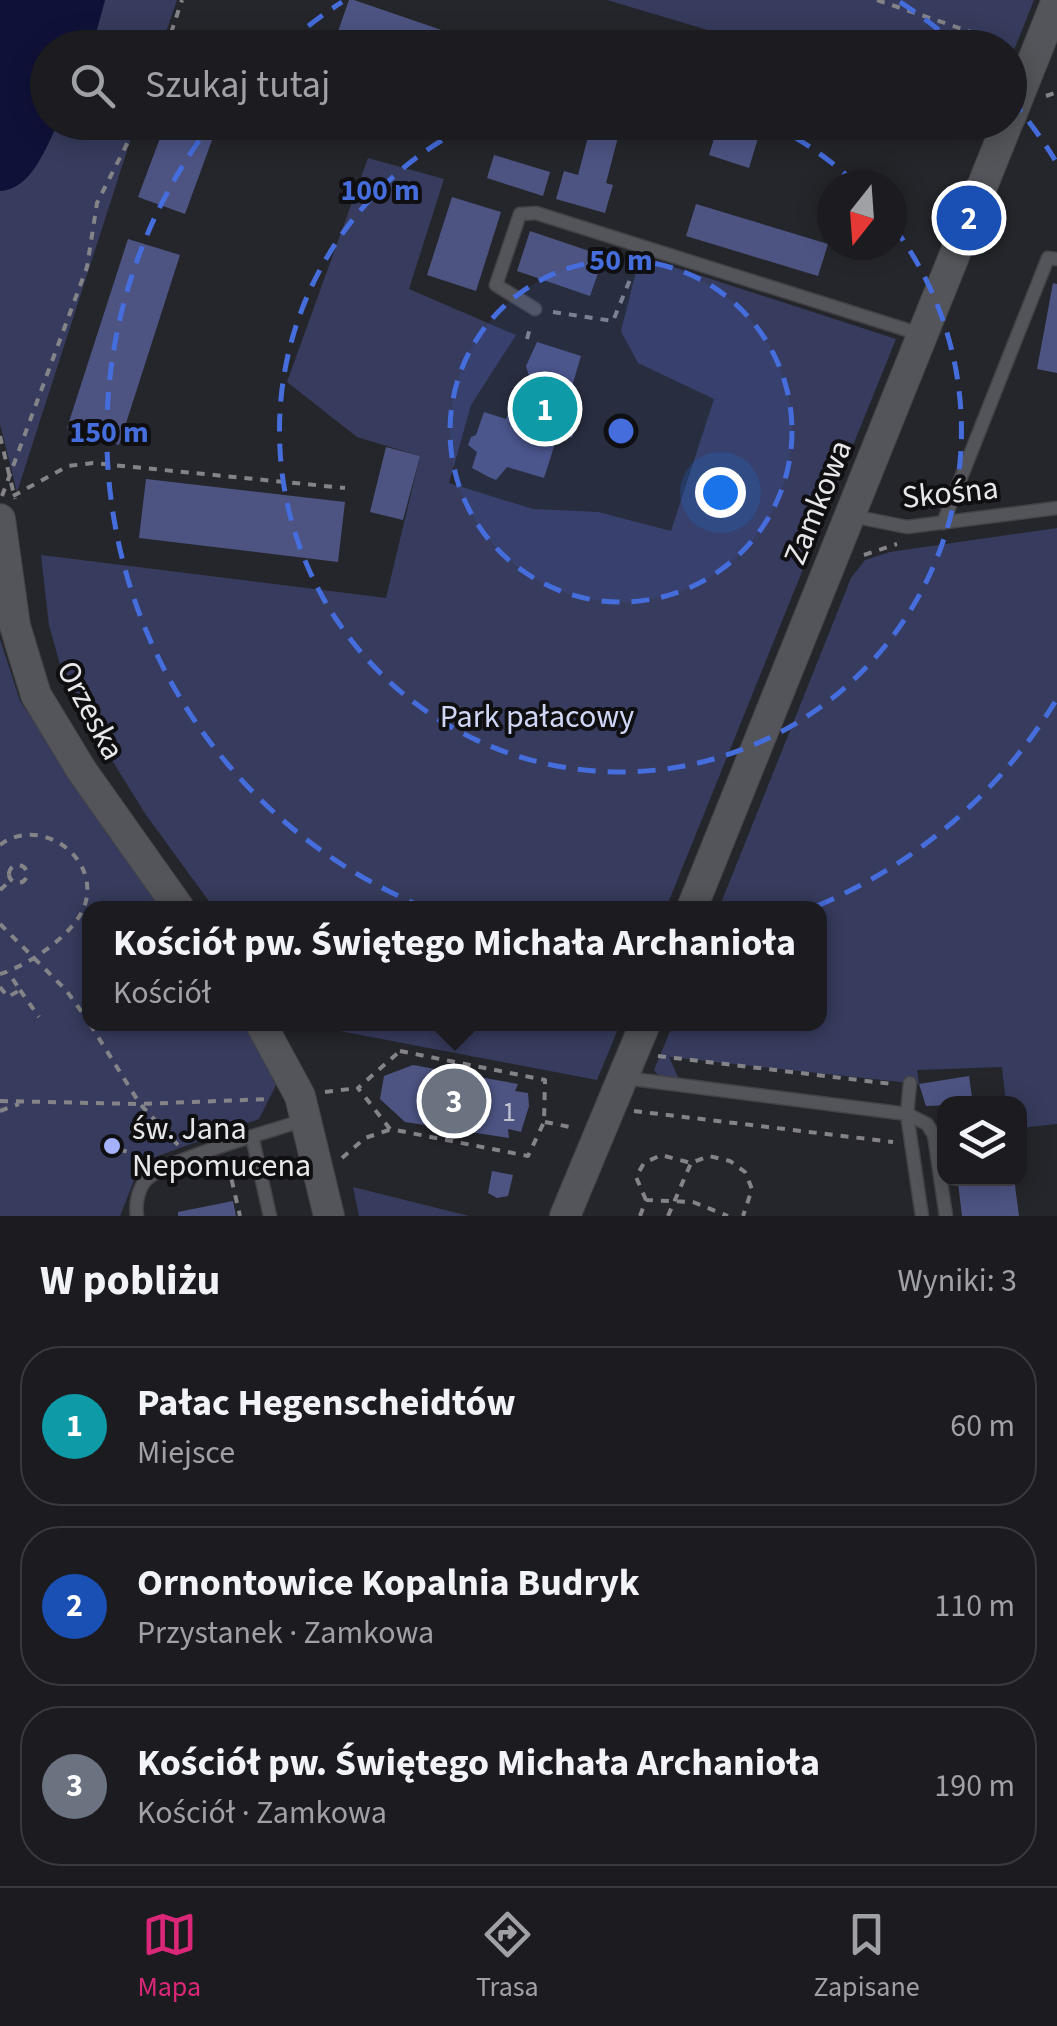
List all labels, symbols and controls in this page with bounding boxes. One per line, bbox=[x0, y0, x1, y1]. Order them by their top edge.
search box bbox=[30, 30, 1027, 140]
icon: search bbox=[65, 58, 120, 113]
text: Szukaj tutaj bbox=[145, 58, 330, 112]
text: 100 m bbox=[340, 169, 420, 212]
north arrow bbox=[817, 170, 907, 260]
pin: 2 bbox=[936, 180, 1002, 256]
text: 50 m bbox=[589, 239, 653, 282]
pin: 1 bbox=[512, 372, 578, 446]
text: 150 m bbox=[69, 411, 149, 454]
centre of rings bbox=[603, 413, 639, 449]
street label: Zamkowa bbox=[772, 433, 864, 572]
street label: Skośna bbox=[900, 465, 1001, 521]
your location bbox=[695, 467, 746, 518]
street label: Orzeska bbox=[45, 653, 135, 768]
park label: Park pałacowy bbox=[440, 694, 634, 740]
popup bbox=[82, 901, 827, 1031]
text: Kościół pw. Świętego Michała Archanioła bbox=[113, 916, 796, 970]
text: Kościół bbox=[113, 970, 211, 1016]
pin: 3 bbox=[422, 1064, 486, 1138]
house number: 1 bbox=[502, 1092, 516, 1132]
map controls bbox=[937, 1096, 1027, 1186]
button: layers bbox=[937, 1096, 1027, 1186]
place label: św. Jana Nepomucena bbox=[132, 1106, 311, 1189]
marker: św. Jana Nepomucena bbox=[101, 1135, 123, 1157]
text: W pobliżu bbox=[40, 1251, 220, 1311]
text: Wyniki: 3 bbox=[898, 1258, 1017, 1304]
text: Pałac Hegenscheidtów bbox=[137, 1376, 516, 1430]
text: 1 bbox=[66, 1403, 83, 1449]
text: 60 m bbox=[950, 1403, 1015, 1449]
text: Miejsce bbox=[137, 1430, 235, 1476]
text: Ornontowice Kopalnia Budryk bbox=[137, 1556, 640, 1610]
text: 2 bbox=[66, 1583, 83, 1629]
text: 110 m bbox=[934, 1583, 1015, 1629]
text: Przystanek · Zamkowa bbox=[137, 1610, 434, 1656]
text: Kościół pw. Świętego Michała Archanioła bbox=[137, 1736, 820, 1790]
text: 3 bbox=[66, 1763, 83, 1809]
text: 190 m bbox=[934, 1763, 1015, 1809]
text: Kościół · Zamkowa bbox=[137, 1790, 387, 1836]
tab: Mapa bbox=[137, 1907, 201, 2007]
tab: Trasa bbox=[476, 1907, 539, 2007]
tab: Zapisane bbox=[813, 1907, 920, 2007]

